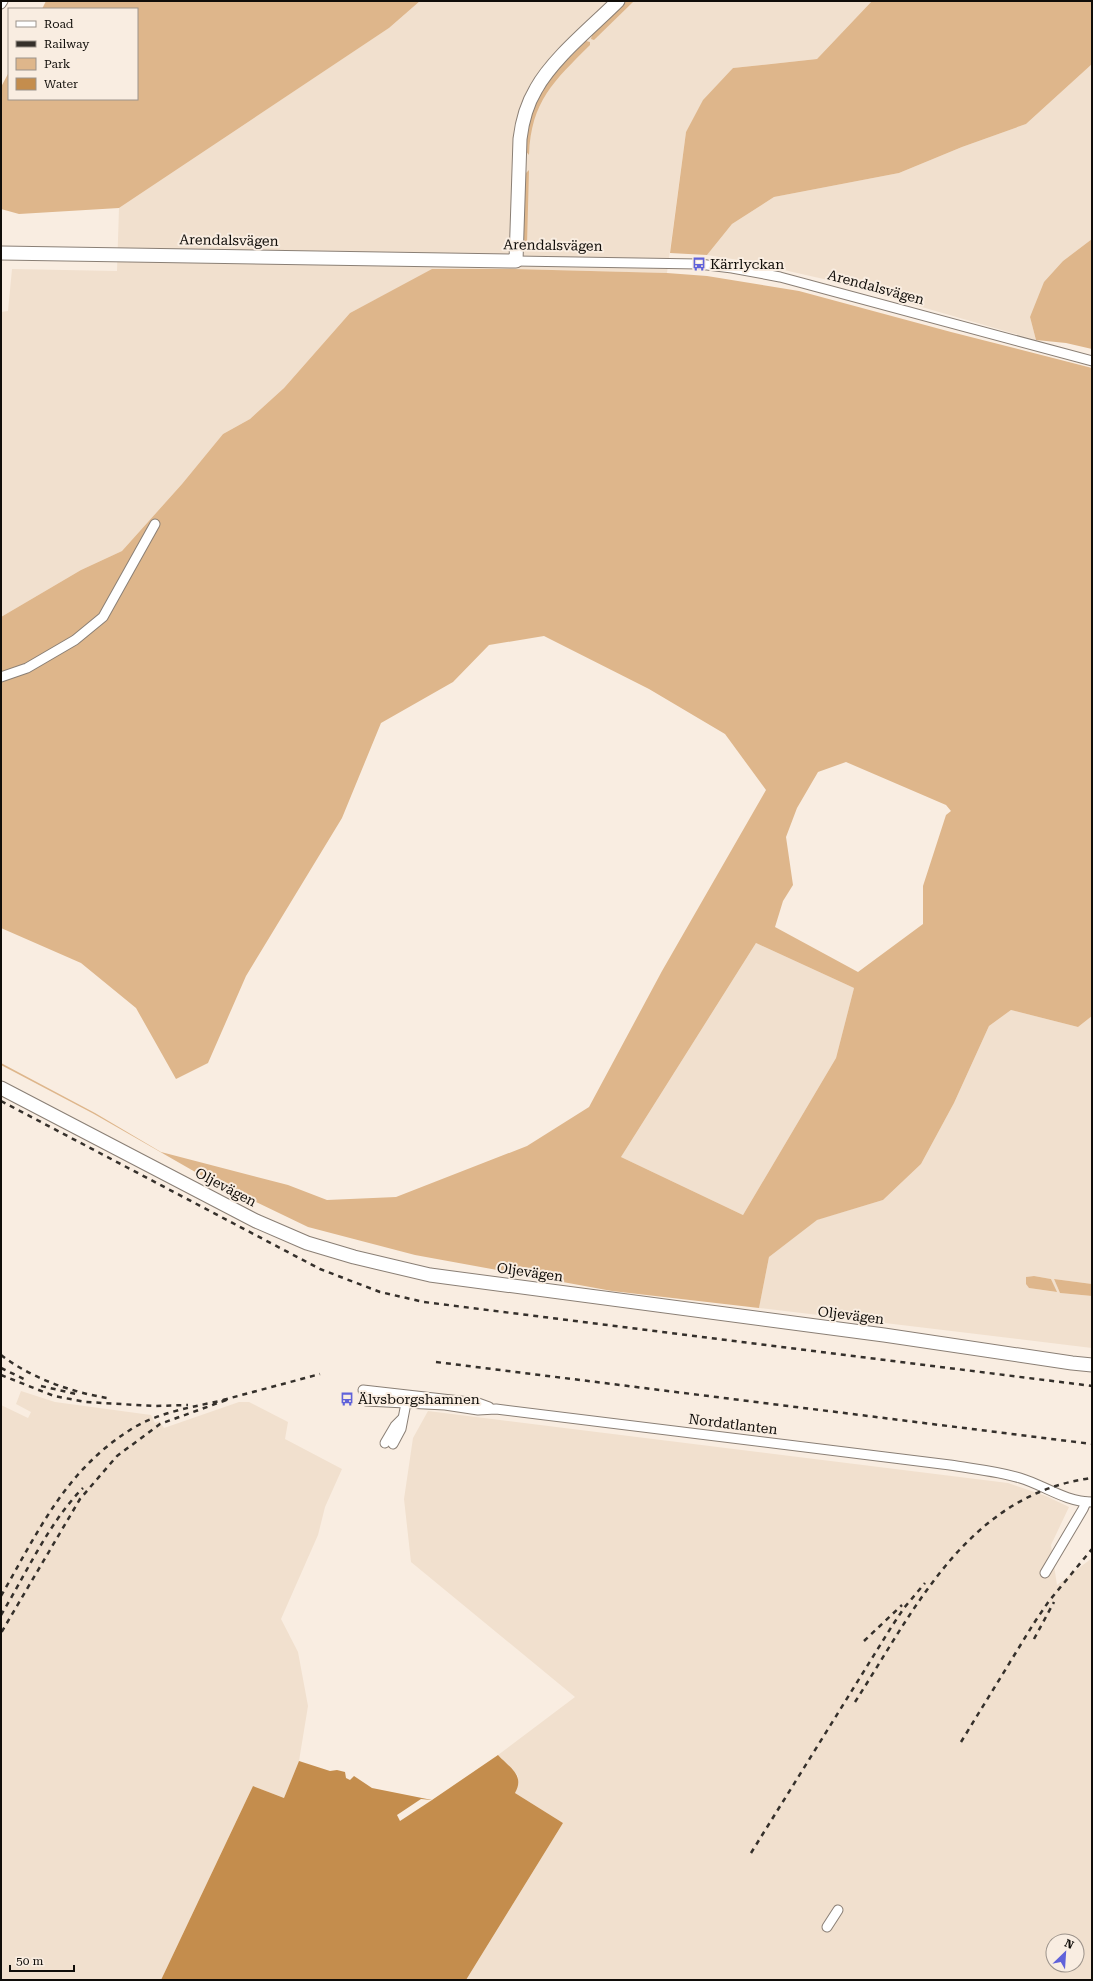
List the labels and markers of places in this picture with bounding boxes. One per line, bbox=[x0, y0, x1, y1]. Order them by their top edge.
bus stop icon: Kärrlyckan bbox=[691, 256, 707, 272]
place label: Kärrlyckan bbox=[710, 256, 784, 272]
bus stop icon: Älvsborgshamnen bbox=[339, 1391, 355, 1407]
place label: Älvsborgshamnen bbox=[358, 1391, 480, 1407]

